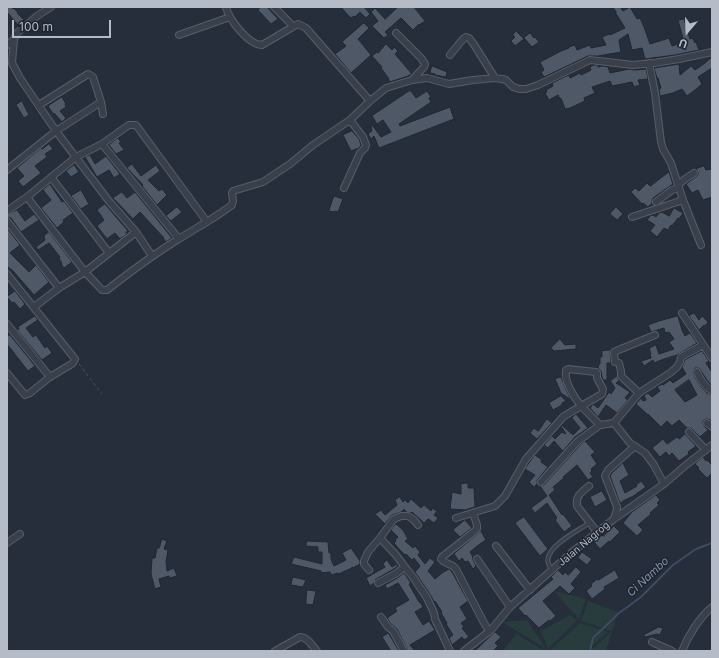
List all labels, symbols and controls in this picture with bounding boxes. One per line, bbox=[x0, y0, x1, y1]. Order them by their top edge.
scale bar bbox=[14, 12, 113, 38]
north arrow bbox=[667, 12, 707, 52]
text: 100 m bbox=[19, 19, 53, 34]
text: U bbox=[677, 35, 689, 51]
street label: Jalan Nagrog bbox=[556, 519, 612, 569]
water label: Ci Nambo bbox=[625, 555, 671, 599]

